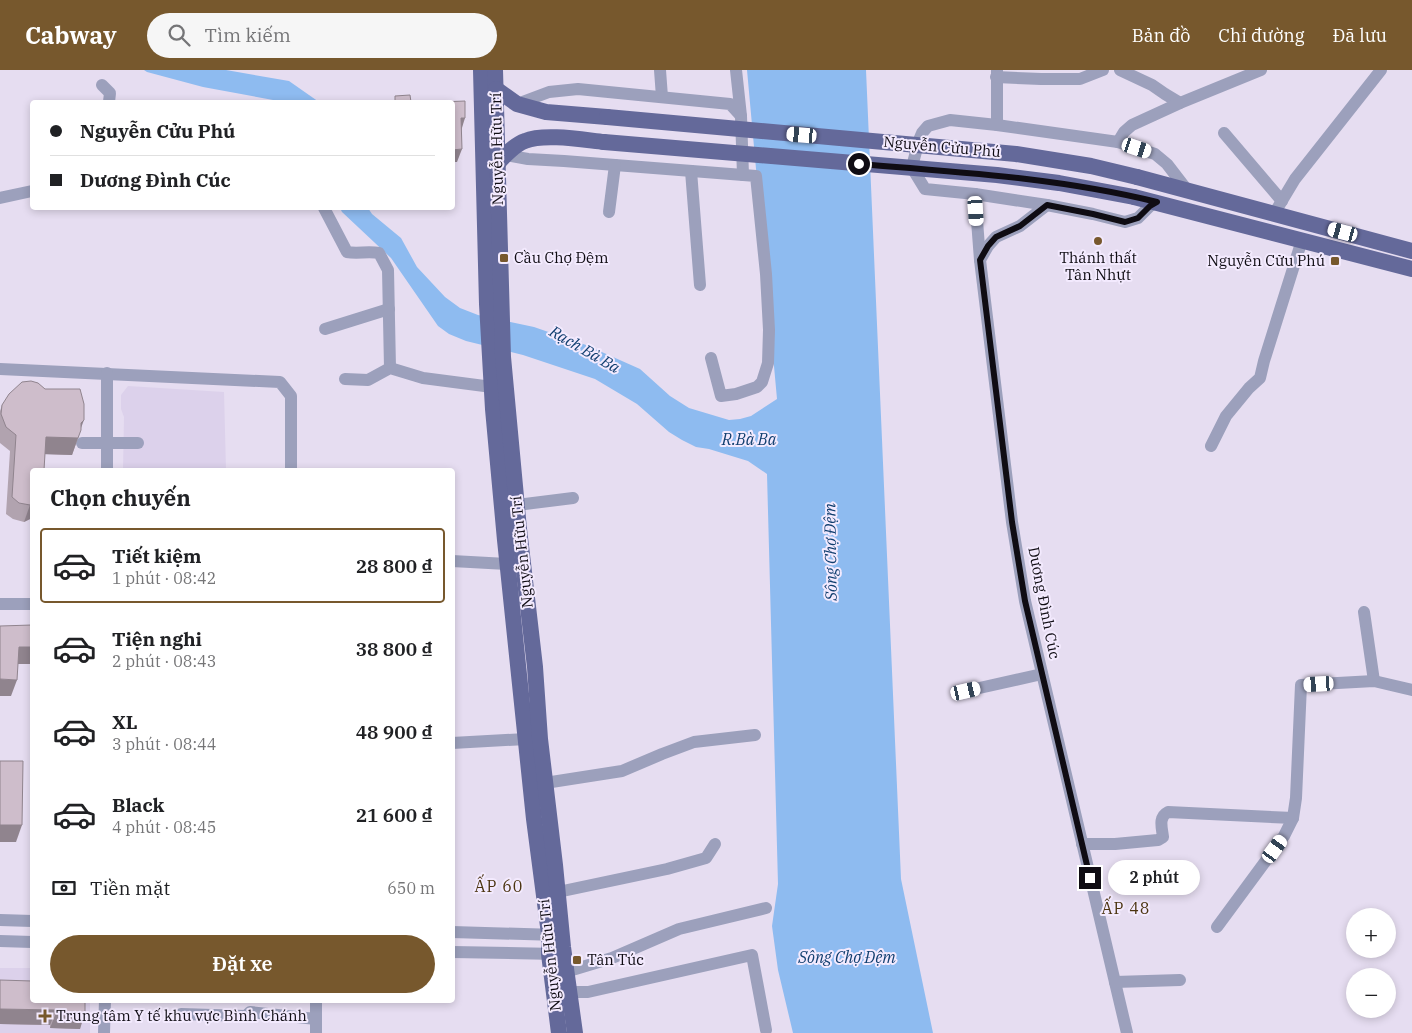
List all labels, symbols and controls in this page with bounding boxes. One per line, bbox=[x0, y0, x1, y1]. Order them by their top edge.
search box bbox=[147, 13, 497, 58]
text: Cabway bbox=[25, 19, 117, 51]
icon: search bbox=[165, 21, 193, 49]
text: Tìm kiếm bbox=[205, 23, 291, 47]
text: Bản đồ bbox=[1132, 24, 1190, 47]
text: Chỉ đường bbox=[1218, 24, 1305, 47]
text: Đã lưu bbox=[1333, 24, 1387, 47]
street label: Nguyễn Hữu Trí bbox=[486, 92, 507, 205]
text: Nguyễn Cửu Phú bbox=[80, 119, 235, 143]
car bbox=[786, 126, 817, 144]
street label: Nguyễn Cửu Phú bbox=[883, 132, 1001, 161]
car bbox=[1120, 136, 1153, 160]
route start bbox=[848, 153, 870, 175]
text: Dương Đình Cúc bbox=[80, 168, 231, 192]
car bbox=[967, 196, 984, 226]
car bbox=[1326, 221, 1359, 243]
marker: Thánh thất Tân Nhựt bbox=[1092, 235, 1104, 247]
place label: Cầu Chợ Đệm bbox=[514, 248, 608, 267]
place label: Thánh thất Tân Nhựt bbox=[1059, 248, 1137, 284]
place label: Nguyễn Cửu Phú bbox=[1207, 251, 1325, 270]
marker: Cầu Chợ Đệm bbox=[498, 252, 510, 264]
marker: Nguyễn Cửu Phú bbox=[1329, 255, 1341, 267]
water label: Rạch Bà Ba bbox=[545, 320, 624, 377]
water label: R.Bà Ba bbox=[721, 429, 777, 449]
text: Chọn chuyến bbox=[50, 483, 191, 512]
street label: Nguyễn Hữu Trí bbox=[506, 495, 537, 609]
water label: Sông Chợ Đệm bbox=[819, 503, 841, 602]
icon: car bbox=[52, 543, 97, 588]
text: Tiết kiệm bbox=[112, 544, 202, 568]
street label: Dương Đình Cúc bbox=[1024, 545, 1065, 661]
text: 28 800 ₫ bbox=[356, 554, 433, 578]
text: 1 phút · 08:42 bbox=[112, 568, 216, 588]
icon: car bbox=[52, 626, 97, 671]
text: Tiện nghi bbox=[112, 627, 202, 651]
text: 38 800 ₫ bbox=[356, 637, 433, 661]
text: 2 phút · 08:43 bbox=[112, 651, 216, 671]
car bbox=[1303, 676, 1334, 692]
car bbox=[949, 680, 982, 702]
icon: car bbox=[52, 709, 97, 754]
text: XL bbox=[112, 710, 138, 734]
text: 48 900 ₫ bbox=[356, 720, 433, 744]
text: 3 phút · 08:44 bbox=[112, 734, 216, 754]
icon: car bbox=[52, 792, 97, 837]
text: Black bbox=[112, 793, 164, 817]
text: 21 600 ₫ bbox=[356, 803, 433, 827]
text: 4 phút · 08:45 bbox=[112, 817, 216, 837]
car bbox=[1260, 832, 1289, 866]
callout: 2 phút bbox=[1108, 860, 1200, 896]
route end bbox=[1079, 867, 1101, 889]
text: 2 phút bbox=[1129, 867, 1179, 887]
icon: cash bbox=[50, 874, 78, 902]
district label: ẤP 60 bbox=[475, 874, 523, 896]
text: Tiền mặt bbox=[90, 876, 170, 900]
text: 650 m bbox=[387, 878, 435, 898]
district label: ẤP 48 bbox=[1102, 896, 1150, 918]
street label: Nguyễn Hữu Trí bbox=[534, 898, 565, 1012]
map controls bbox=[1346, 908, 1396, 1018]
button: + bbox=[1346, 908, 1396, 958]
button: Đặt xe bbox=[50, 935, 435, 993]
water label: Sông Chợ Đệm bbox=[797, 947, 896, 967]
place label: Tân Túc bbox=[587, 950, 644, 969]
marker: Tân Túc bbox=[571, 954, 583, 966]
button: − bbox=[1346, 968, 1396, 1018]
place label: Trung tâm Y tế khu vực Bình Chánh bbox=[56, 1006, 307, 1025]
marker: Trung tâm Y tế khu vực Bình Chánh bbox=[38, 1009, 52, 1023]

